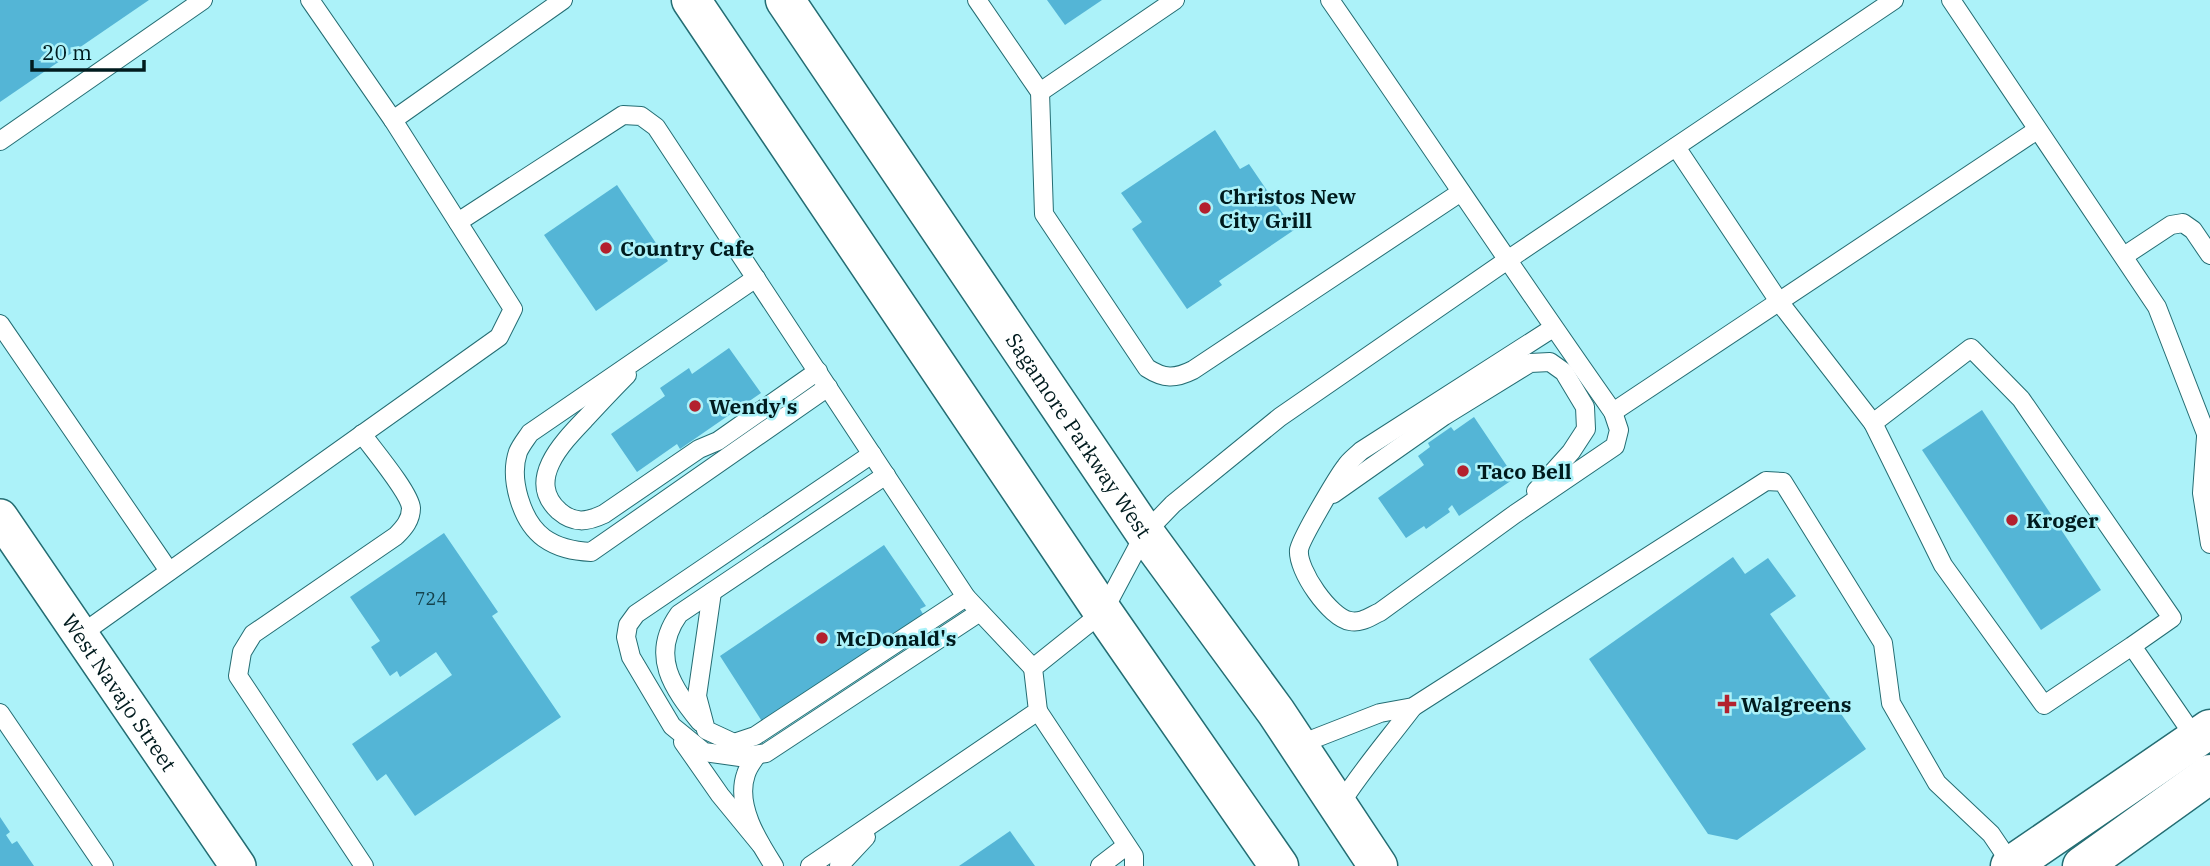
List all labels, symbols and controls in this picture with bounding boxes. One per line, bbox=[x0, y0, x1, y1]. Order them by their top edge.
scale bar bbox=[32, 28, 144, 72]
text: 20 m bbox=[42, 38, 92, 66]
place label: Christos New City Grill bbox=[1219, 182, 1356, 234]
marker: Christos New City Grill bbox=[1197, 200, 1213, 216]
place label: Country Cafe bbox=[620, 234, 754, 262]
marker: Country Cafe bbox=[598, 240, 614, 256]
street label: Sagamore Parkway West bbox=[1000, 327, 1158, 543]
place label: Wendy's bbox=[709, 392, 797, 420]
marker: Wendy's bbox=[687, 398, 703, 414]
place label: Taco Bell bbox=[1477, 457, 1572, 485]
marker: Taco Bell bbox=[1455, 463, 1471, 479]
place label: Kroger bbox=[2026, 506, 2099, 534]
marker: Kroger bbox=[2004, 512, 2020, 528]
house number: 724 bbox=[415, 587, 447, 610]
street label: West Navajo Street bbox=[56, 608, 183, 776]
place label: McDonald's bbox=[836, 624, 956, 652]
marker: McDonald's bbox=[814, 630, 830, 646]
place label: Walgreens bbox=[1741, 690, 1851, 718]
marker: Walgreens bbox=[1719, 696, 1735, 712]

